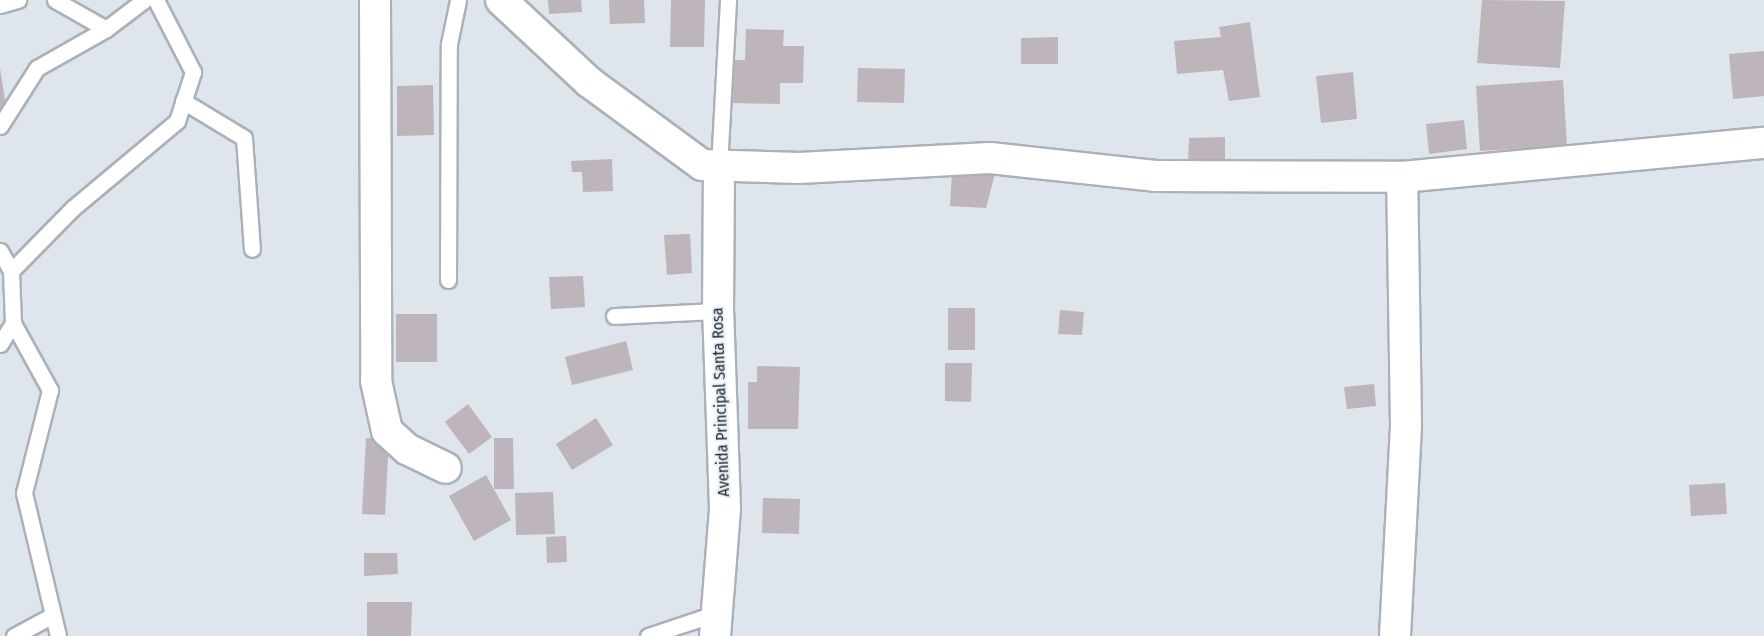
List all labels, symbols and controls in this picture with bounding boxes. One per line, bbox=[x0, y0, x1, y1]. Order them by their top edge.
street label: Avenida Principal Santa Rosa bbox=[708, 307, 734, 497]

